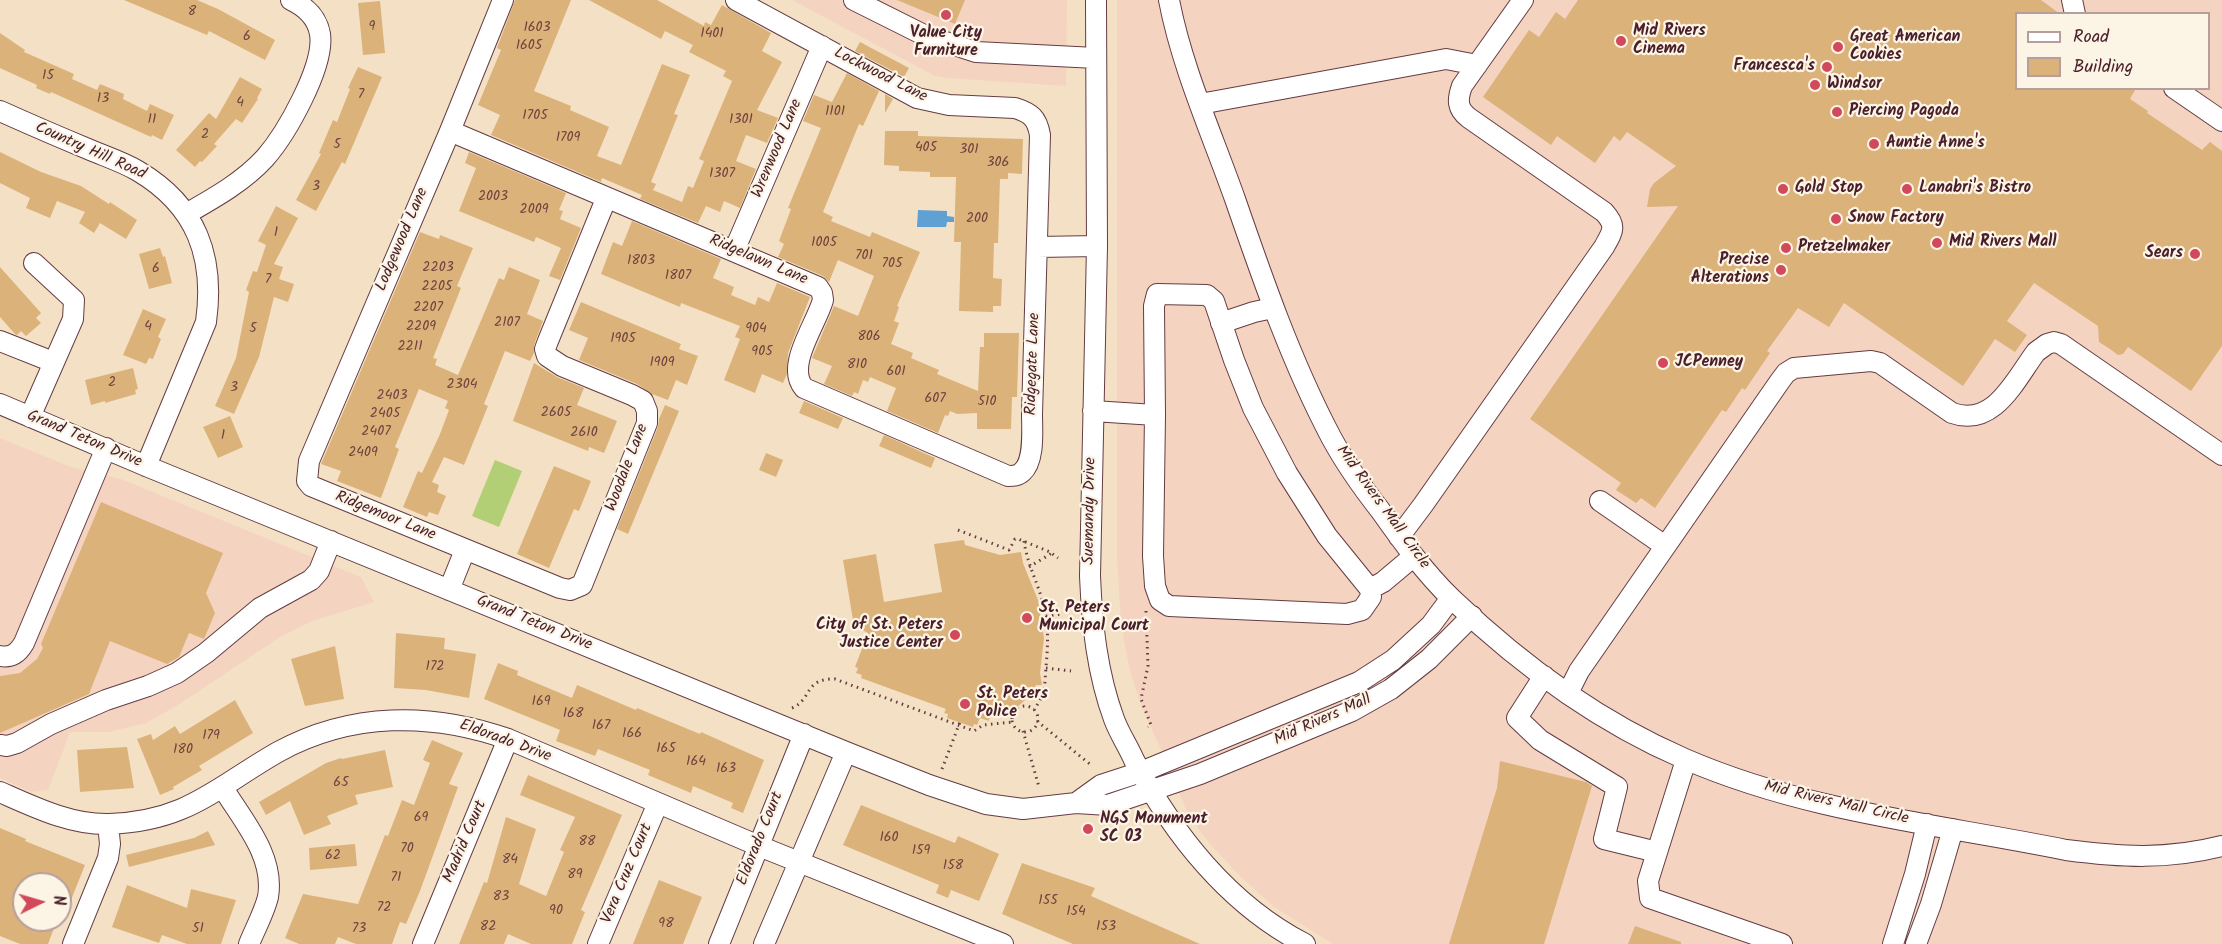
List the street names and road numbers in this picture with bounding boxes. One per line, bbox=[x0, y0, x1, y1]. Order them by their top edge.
street label: Lockwood Lane bbox=[830, 44, 930, 108]
street label: Wrenwood Lane bbox=[749, 97, 807, 201]
street label: Country Hill Road bbox=[32, 119, 148, 185]
street label: Lodgewood Lane bbox=[373, 185, 433, 295]
street label: Ridgelawn Lane bbox=[706, 232, 810, 290]
street label: Ridgegate Lane bbox=[1023, 312, 1045, 416]
street label: Grand Teton Drive bbox=[24, 407, 144, 473]
street label: Woodale Lane bbox=[603, 422, 653, 514]
street label: Mid Rivers Mall Circle bbox=[1331, 443, 1433, 573]
street label: Suemandy Drive bbox=[1080, 457, 1102, 565]
street label: Ridgemoor Lane bbox=[332, 488, 438, 546]
street label: Grand Teton Drive bbox=[473, 592, 595, 656]
street label: Mid Rivers Mall bbox=[1271, 691, 1375, 751]
street label: Eldorado Drive bbox=[456, 717, 554, 767]
street label: Mid Rivers Mall Circle bbox=[1762, 778, 1910, 830]
street label: Eldorado Court bbox=[734, 790, 788, 888]
street label: Madrid Court bbox=[440, 798, 492, 886]
street label: Vera Cruz Court bbox=[598, 821, 658, 927]

